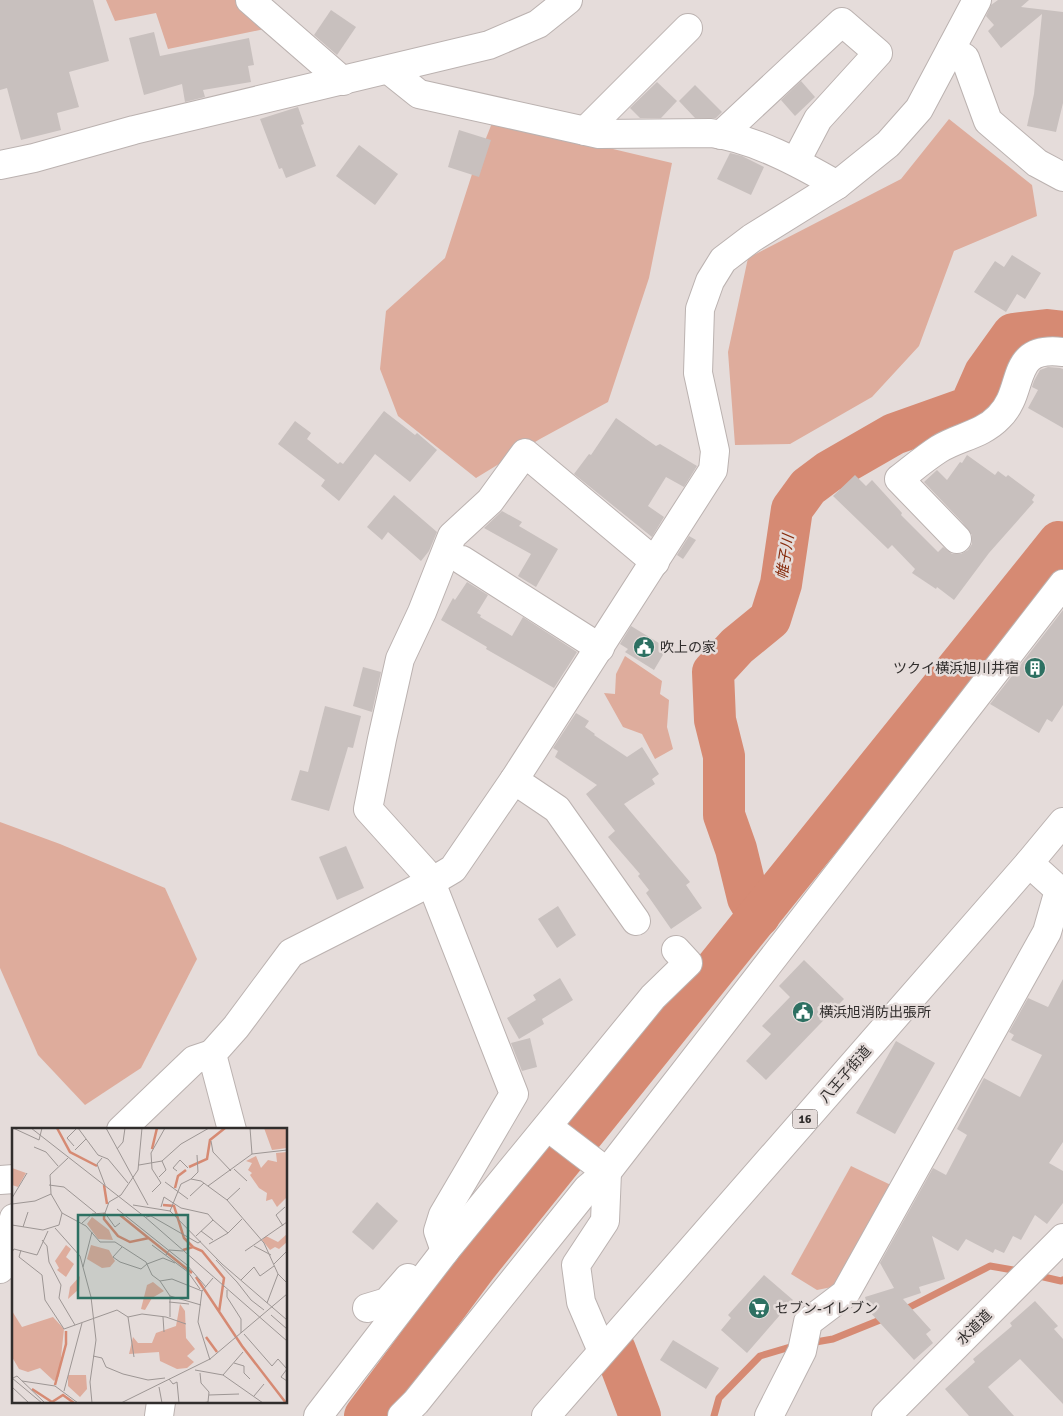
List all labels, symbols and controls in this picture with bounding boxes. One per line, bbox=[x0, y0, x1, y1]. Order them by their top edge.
water label: 帷子川 bbox=[773, 531, 798, 581]
public building icon: 吹上の家 bbox=[632, 635, 656, 659]
place label: 吹上の家 bbox=[660, 639, 716, 656]
building icon: ツクイ横浜旭川井宿 bbox=[1023, 656, 1047, 680]
place label: ツクイ横浜旭川井宿 bbox=[893, 660, 1019, 677]
public building icon: 横浜旭消防出張所 bbox=[791, 1000, 815, 1024]
place label: 横浜旭消防出張所 bbox=[819, 1004, 931, 1021]
street label: 八王子街道 bbox=[816, 1042, 875, 1106]
road number: 16 bbox=[792, 1110, 818, 1128]
inset map bbox=[12, 1128, 288, 1404]
supermarket icon: セブン-イレブン bbox=[747, 1296, 771, 1320]
place label: セブン-イレブン bbox=[775, 1300, 878, 1317]
street label: 水道道 bbox=[953, 1306, 995, 1348]

